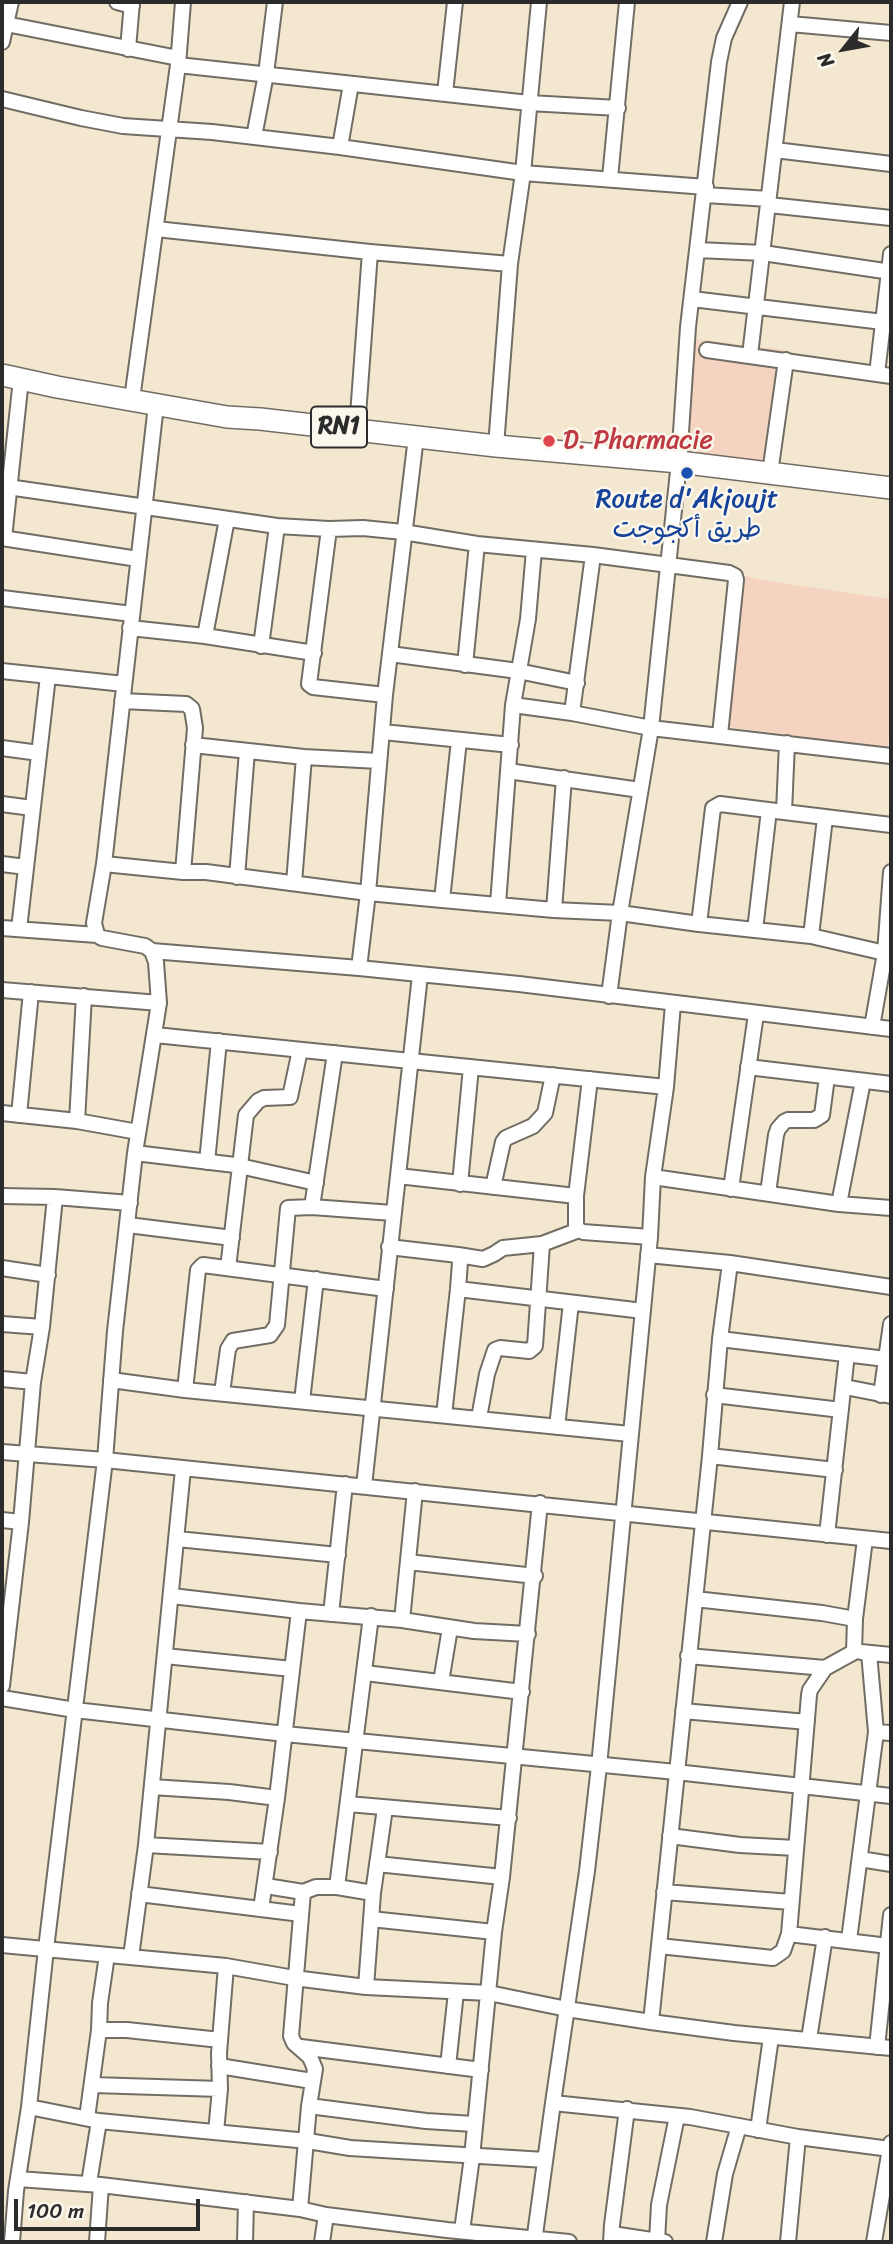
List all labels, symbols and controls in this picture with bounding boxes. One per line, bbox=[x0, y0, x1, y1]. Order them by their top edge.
north arrow bbox=[809, 14, 879, 84]
text: N bbox=[808, 46, 843, 74]
road number: RN1 bbox=[311, 406, 367, 448]
place label: D. Pharmacie bbox=[563, 425, 713, 457]
marker: D. Pharmacie bbox=[541, 433, 557, 449]
marker: Route d'Akjoujt طريق أكجوجت bbox=[679, 465, 695, 481]
place label: Route d'Akjoujt طريق أكجوجت bbox=[596, 484, 778, 546]
scale bar bbox=[18, 2184, 203, 2228]
text: 100 m bbox=[27, 2192, 84, 2230]

